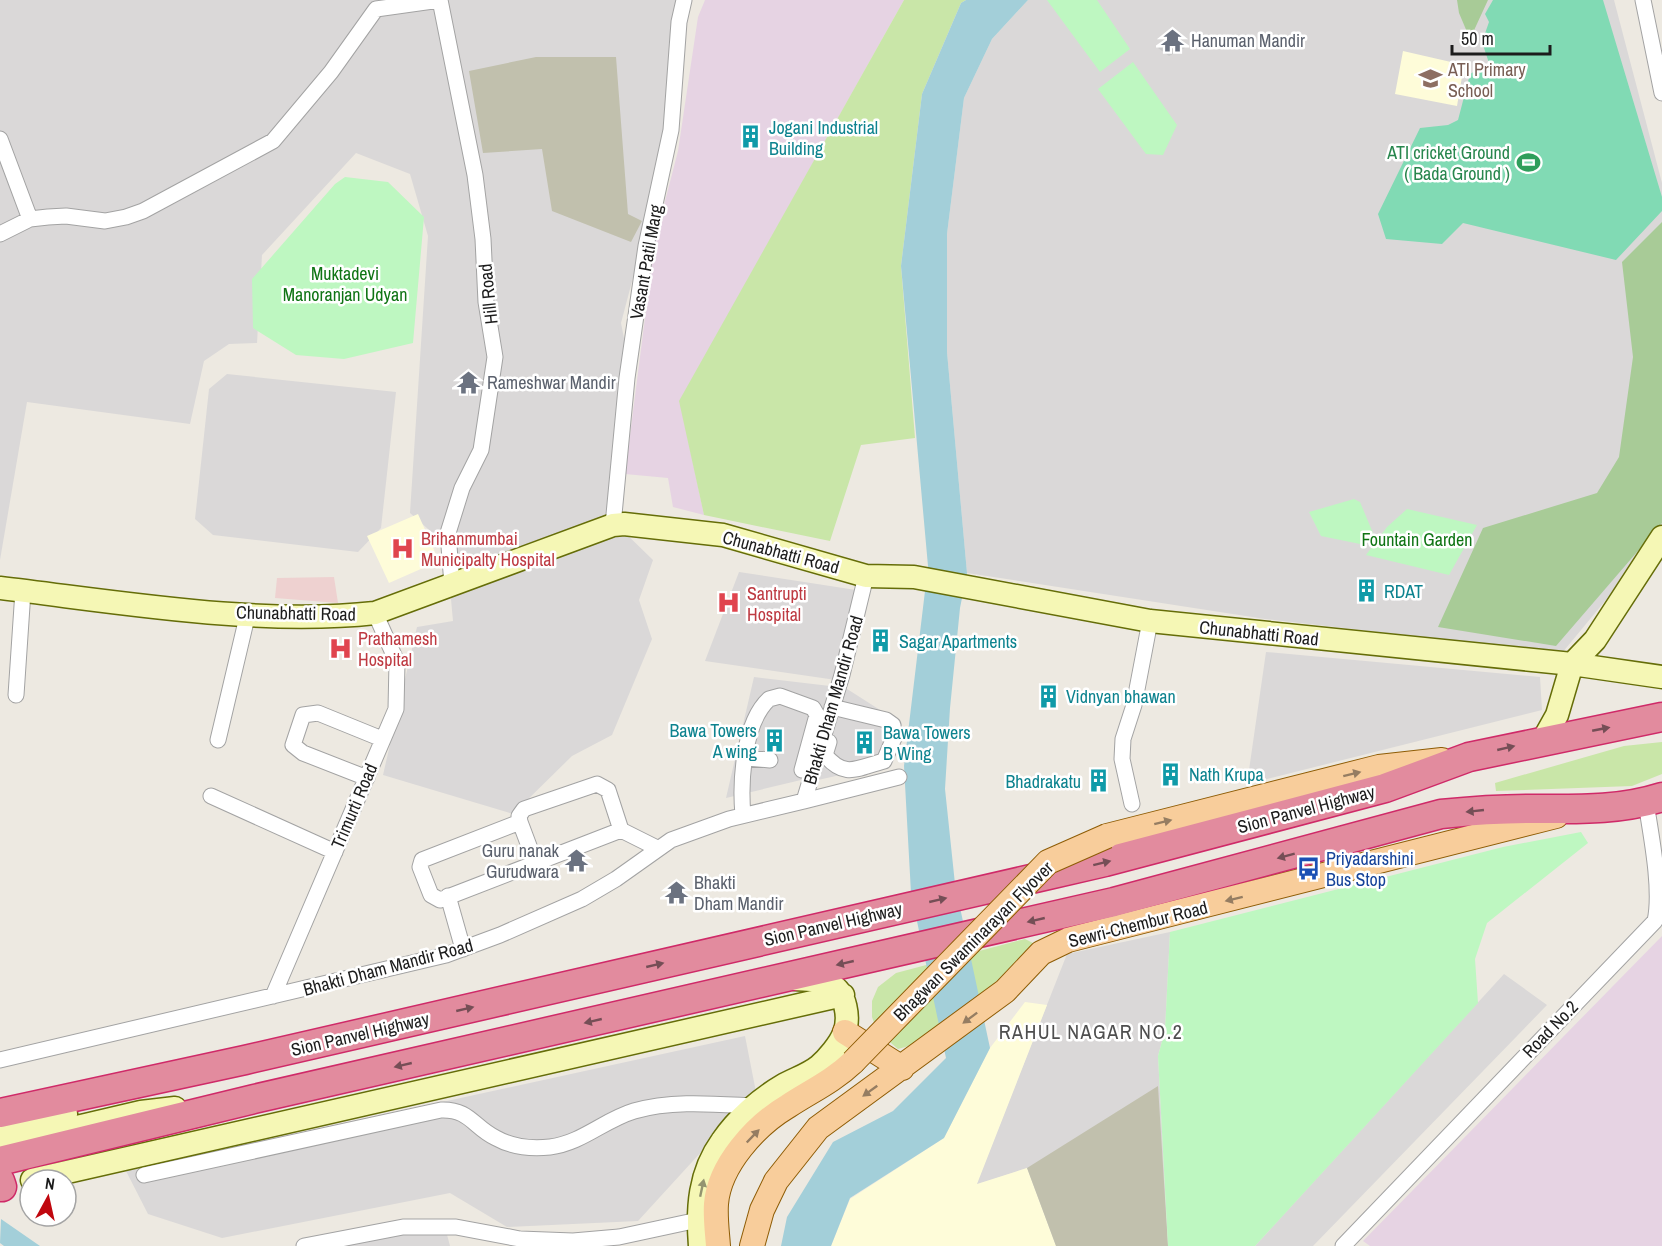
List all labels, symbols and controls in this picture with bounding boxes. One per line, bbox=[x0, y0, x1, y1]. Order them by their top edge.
scale bar bbox=[1452, 18, 1550, 56]
text: 50 m bbox=[1461, 26, 1494, 51]
temple icon: Hanuman Mandir bbox=[1160, 27, 1186, 53]
place label: Hanuman Mandir bbox=[1191, 28, 1305, 53]
place label: ATI Primary School bbox=[1447, 57, 1526, 103]
school or university icon: ATI Primary School bbox=[1417, 66, 1443, 92]
place label: Jogani Industrial Building bbox=[769, 115, 878, 161]
building icon: Jogani Industrial Building bbox=[738, 124, 764, 150]
place label: ATI cricket Ground ( Bada Ground ) bbox=[1386, 140, 1510, 186]
sports icon: ATI cricket Ground ( Bada Ground ) bbox=[1515, 149, 1541, 175]
street label: Vasant Patil Marg bbox=[624, 202, 669, 321]
park label: Muktadevi Manoranjan Udyan bbox=[283, 261, 407, 307]
street label: Hill Road bbox=[472, 263, 504, 325]
temple icon: Rameshwar Mandir bbox=[456, 369, 482, 395]
place label: Rameshwar Mandir bbox=[487, 370, 616, 395]
street label: Chunabhatti Road bbox=[720, 524, 842, 580]
place label: Brihanmumbai Municipalty Hospital bbox=[421, 526, 555, 572]
park label: Fountain Garden bbox=[1362, 527, 1472, 552]
hospital icon: Brihanmumbai Municipalty Hospital bbox=[390, 535, 416, 561]
building icon: RDAT bbox=[1353, 578, 1379, 604]
place label: RDAT bbox=[1384, 579, 1423, 604]
place label: Santrupti Hospital bbox=[747, 581, 807, 627]
hospital icon: Santrupti Hospital bbox=[716, 590, 742, 616]
street label: Chunabhatti Road bbox=[236, 599, 356, 627]
street label: Bhakti Dham Mandir Road bbox=[797, 613, 869, 787]
street label: Chunabhatti Road bbox=[1198, 614, 1320, 652]
place label: Prathamesh Hospital bbox=[358, 626, 438, 672]
building icon: Sagar Apartments bbox=[868, 628, 894, 654]
place label: Sagar Apartments bbox=[899, 629, 1017, 654]
hospital icon: Prathamesh Hospital bbox=[327, 635, 353, 661]
building icon: Vidnyan bhawan bbox=[1035, 683, 1061, 709]
place label: Vidnyan bhawan bbox=[1066, 684, 1176, 709]
place label: Bawa Towers A wing bbox=[669, 718, 758, 764]
place label: Bawa Towers B Wing bbox=[883, 720, 971, 766]
one-way arrow bbox=[1591, 724, 1610, 733]
building icon: Bawa Towers A wing bbox=[762, 727, 788, 753]
building icon: Bawa Towers B Wing bbox=[852, 729, 878, 755]
one-way arrow bbox=[1497, 743, 1515, 753]
street label: Trimurti Road bbox=[325, 759, 383, 853]
building icon: Nath Krupa bbox=[1158, 761, 1184, 787]
place label: Nath Krupa bbox=[1189, 762, 1264, 787]
building icon: Bhadrakatu bbox=[1086, 768, 1112, 794]
one-way arrow bbox=[1343, 768, 1361, 778]
place label: Bhadrakatu bbox=[1006, 769, 1081, 794]
street label: Sion Panvel Highway bbox=[1235, 779, 1378, 839]
one-way arrow bbox=[1465, 806, 1484, 816]
one-way arrow bbox=[1154, 817, 1172, 826]
place label: Guru nanak Gurudwara bbox=[482, 838, 560, 884]
place label: Priyadarshini Bus Stop bbox=[1326, 846, 1414, 892]
temple icon: Guru nanak Gurudwara bbox=[564, 847, 590, 873]
one-way arrow bbox=[1277, 852, 1295, 861]
bus stop icon: Priyadarshini Bus Stop bbox=[1295, 855, 1321, 881]
street label: Bhagwan Swaminarayan Flyover bbox=[888, 856, 1058, 1026]
one-way arrow bbox=[1093, 857, 1111, 867]
place label: Bhakti Dham Mandir bbox=[694, 870, 783, 916]
temple icon: Bhakti Dham Mandir bbox=[663, 879, 689, 905]
one-way arrow bbox=[929, 895, 948, 904]
street label: Sewri-Chembur Road bbox=[1066, 895, 1210, 953]
one-way arrow bbox=[1225, 895, 1243, 905]
street label: Sion Panvel Highway bbox=[761, 896, 905, 952]
one-way arrow bbox=[1026, 916, 1045, 925]
street label: Bhakti Dham Mandir Road bbox=[300, 932, 476, 1002]
one-way arrow bbox=[835, 959, 854, 968]
one-way arrow bbox=[646, 960, 665, 970]
street label: Road No.2 bbox=[1516, 995, 1584, 1063]
one-way arrow bbox=[456, 1004, 475, 1014]
street label: Sion Panvel Highway bbox=[288, 1006, 432, 1062]
one-way arrow bbox=[962, 1011, 977, 1023]
one-way arrow bbox=[583, 1017, 602, 1026]
district label: RAHUL NAGAR NO.2 bbox=[999, 1018, 1183, 1045]
one-way arrow bbox=[393, 1061, 412, 1070]
one-way arrow bbox=[863, 1085, 879, 1097]
one-way arrow bbox=[746, 1128, 760, 1143]
north arrow bbox=[18, 1168, 78, 1228]
text: N bbox=[44, 1172, 56, 1195]
one-way arrow bbox=[697, 1179, 707, 1197]

